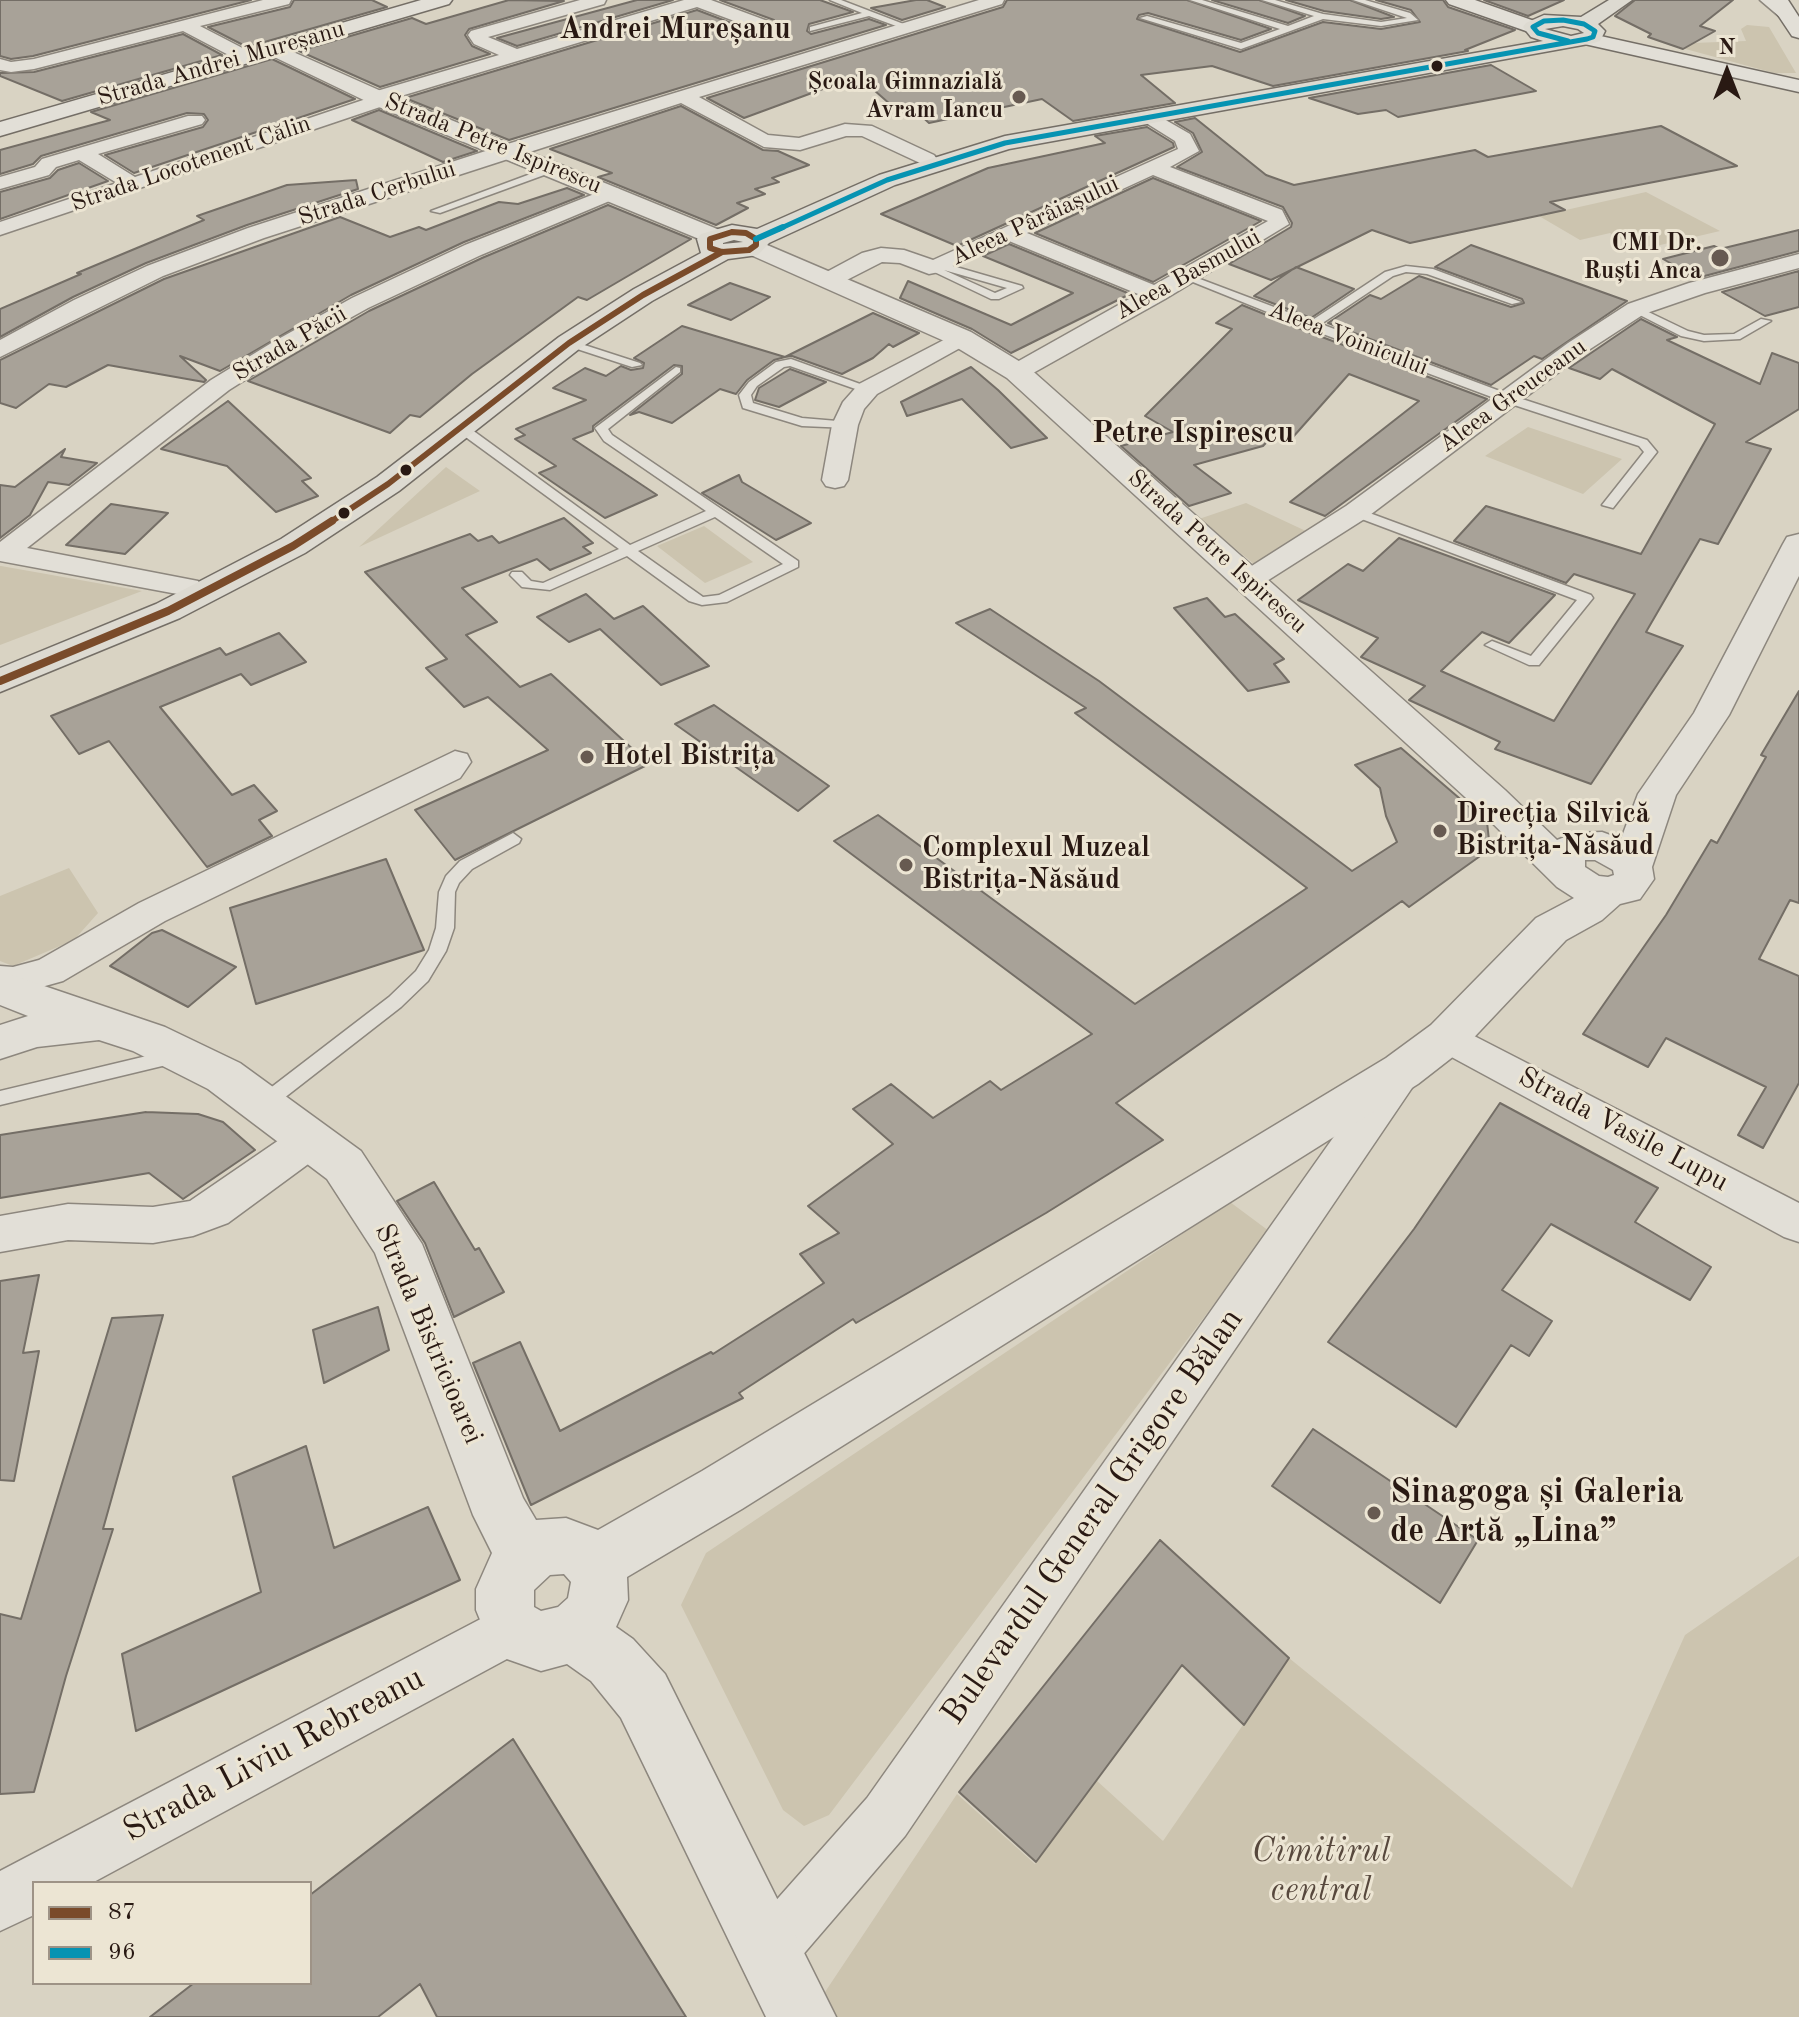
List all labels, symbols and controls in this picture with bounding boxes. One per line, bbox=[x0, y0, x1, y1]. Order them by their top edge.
district label: Andrei Mureșanu bbox=[559, 12, 791, 48]
street label: Strada Andrei Mureșanu bbox=[94, 15, 348, 113]
north arrow bbox=[1687, 32, 1767, 112]
text: N bbox=[1719, 37, 1735, 59]
unlabelled marker bbox=[1429, 58, 1445, 74]
place label: Școala Gimnazială Avram Iancu bbox=[807, 69, 1003, 125]
street label: Strada Petre Ispirescu bbox=[380, 87, 606, 201]
marker: Școala Gimnazială Avram Iancu bbox=[1010, 88, 1028, 106]
street label: Strada Locotenent Călin bbox=[67, 109, 315, 219]
street label: Strada Cerbului bbox=[295, 155, 459, 233]
street label: Aleea Pârâiașului bbox=[946, 169, 1124, 273]
street label: Aleea Basmului bbox=[1110, 223, 1266, 327]
place label: CMI Dr. Ruști Anca bbox=[1584, 230, 1702, 286]
marker: CMI Dr. Ruști Anca bbox=[1709, 247, 1731, 269]
street label: Aleea Voinicului bbox=[1264, 295, 1432, 383]
street label: Strada Păcii bbox=[228, 300, 352, 388]
street label: Aleea Greuceanu bbox=[1434, 333, 1592, 459]
district label: Petre Ispirescu bbox=[1092, 416, 1294, 452]
unlabelled marker bbox=[398, 462, 414, 478]
street label: Strada Petre Ispirescu bbox=[1121, 464, 1313, 640]
unlabelled marker bbox=[336, 505, 352, 521]
place label: Hotel Bistrița bbox=[603, 740, 775, 774]
marker: Hotel Bistrița bbox=[578, 748, 596, 766]
place label: Direcția Silvică Bistrița-Năsăud bbox=[1456, 798, 1654, 864]
marker: Direcția Silvică Bistrița-Năsăud bbox=[1431, 822, 1449, 840]
place label: Complexul Muzeal Bistrița-Năsăud bbox=[922, 832, 1150, 898]
marker: Complexul Muzeal Bistrița-Năsăud bbox=[897, 856, 915, 874]
street label: Strada Vasile Lupu bbox=[1512, 1060, 1734, 1200]
street label: Strada Bistricioarei bbox=[366, 1219, 490, 1449]
street label: Bulevardul General Grigore Bălan bbox=[933, 1301, 1253, 1733]
place label: Sinagoga și Galeria de Artă „Lina” bbox=[1390, 1473, 1683, 1552]
marker: Sinagoga și Galeria de Artă „Lina” bbox=[1365, 1504, 1383, 1522]
street label: Strada Liviu Rebreanu bbox=[117, 1658, 431, 1852]
park label: Cimitirul central bbox=[1251, 1832, 1391, 1912]
legend bbox=[32, 1881, 312, 1985]
text: 87 bbox=[108, 1901, 136, 1925]
text: 96 bbox=[108, 1941, 136, 1965]

